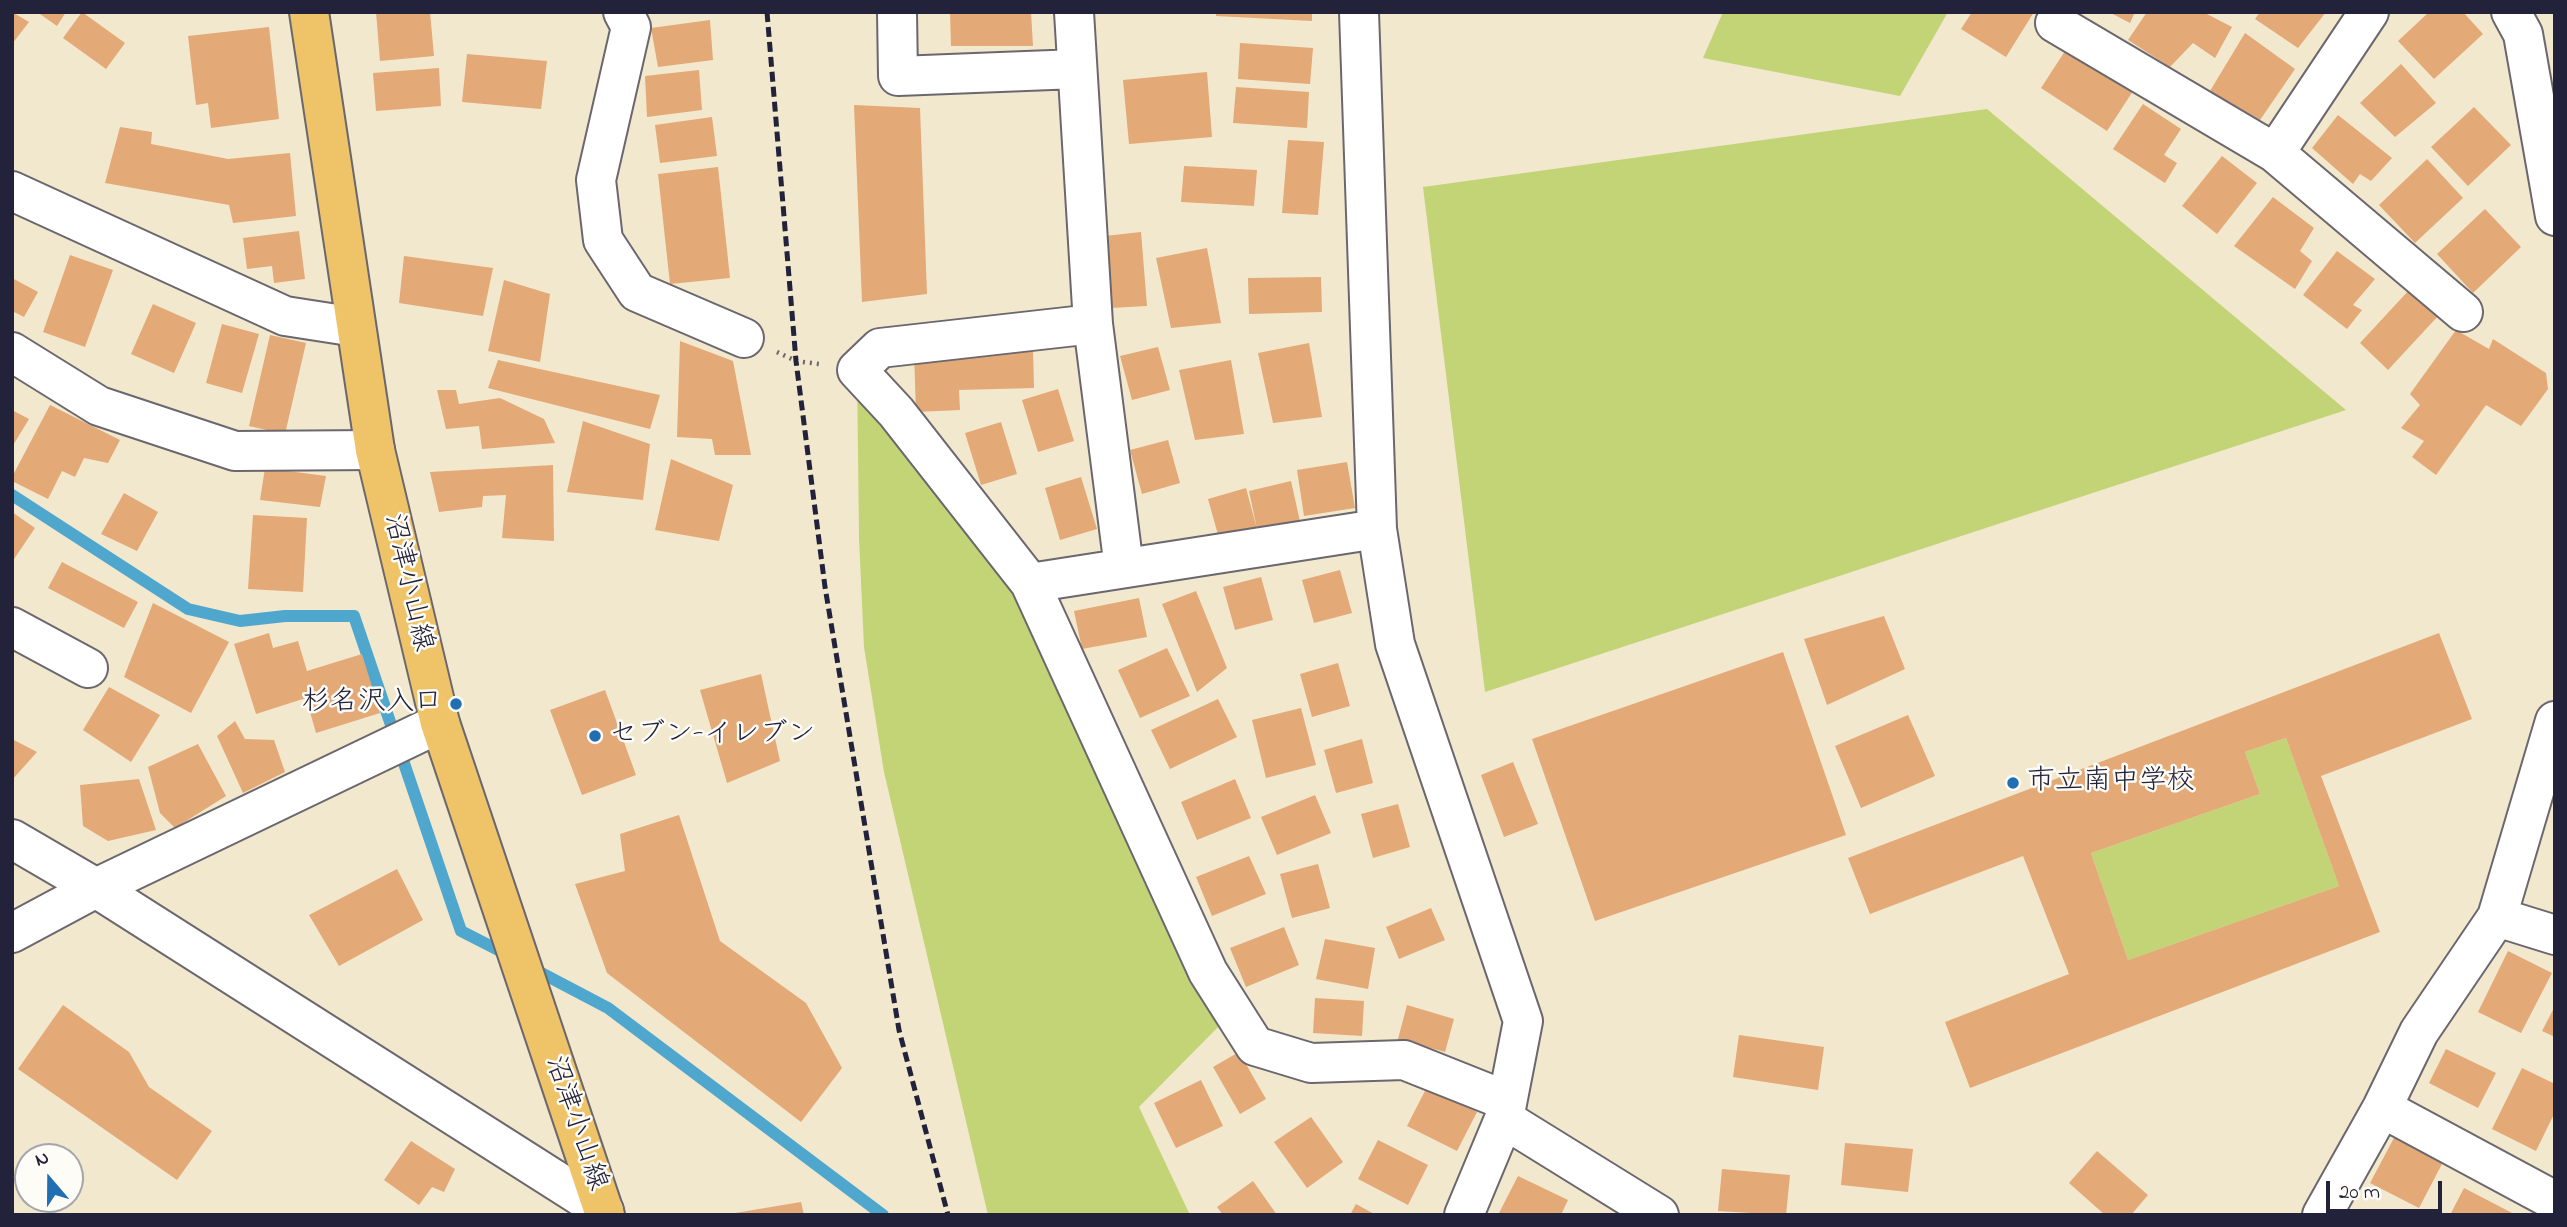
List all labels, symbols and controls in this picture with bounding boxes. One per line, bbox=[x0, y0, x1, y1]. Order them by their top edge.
street label: 沼津小山線 bbox=[374, 511, 438, 655]
place label: 杉名沢入口 bbox=[302, 687, 442, 721]
marker: 杉名沢入口 bbox=[448, 696, 464, 712]
place label: セブン-イレブン bbox=[609, 719, 815, 753]
marker: セブン-イレブン bbox=[587, 728, 603, 744]
place label: 市立南中学校 bbox=[2027, 766, 2195, 800]
marker: 市立南中学校 bbox=[2005, 775, 2021, 791]
street label: 沼津小山線 bbox=[535, 1052, 613, 1196]
north arrow bbox=[14, 1143, 84, 1213]
text: N bbox=[32, 1145, 53, 1175]
scale bar bbox=[2329, 1168, 2444, 1212]
text: 20 m bbox=[2339, 1178, 2380, 1208]

